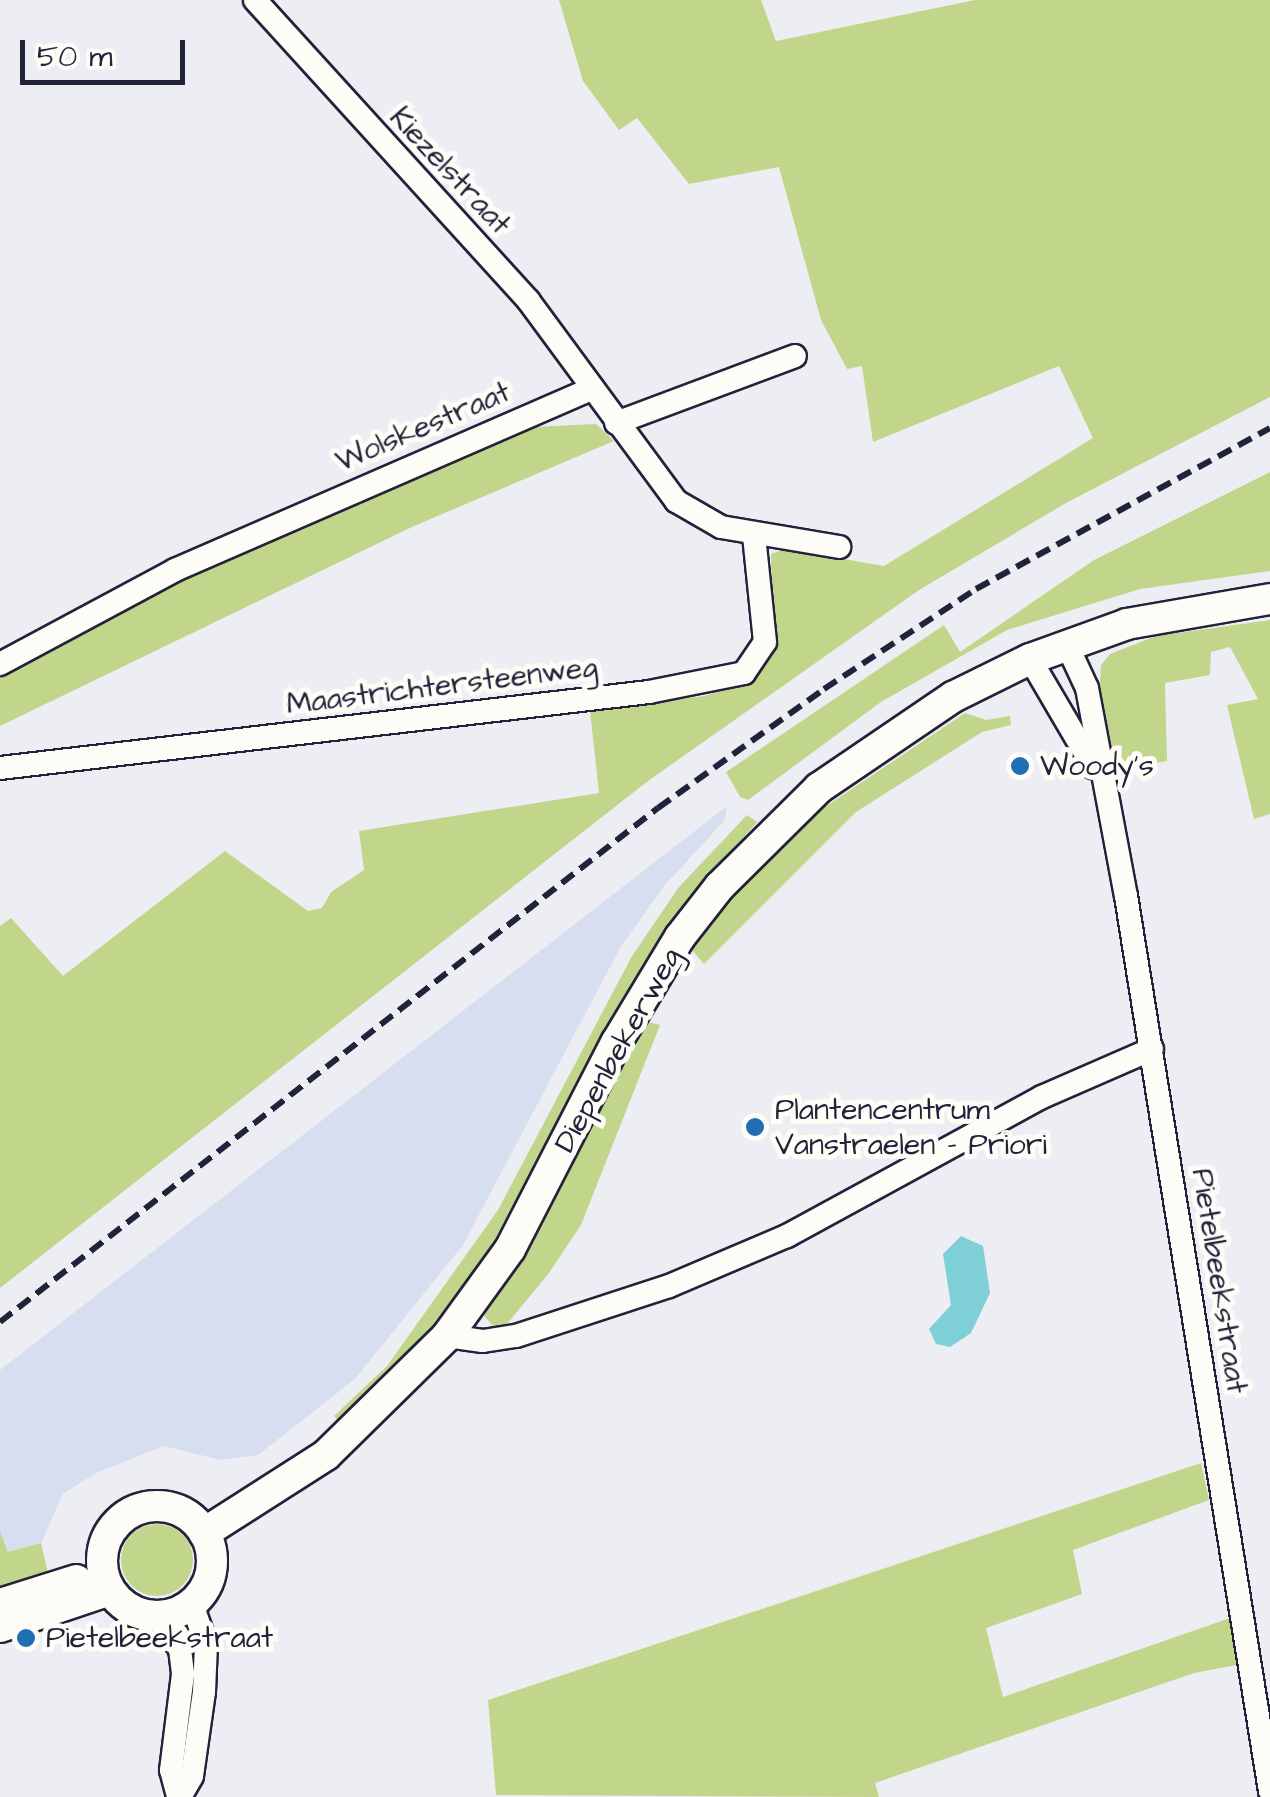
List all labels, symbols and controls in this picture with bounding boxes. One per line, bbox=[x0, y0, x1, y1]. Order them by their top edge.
scale bar bbox=[25, 20, 190, 82]
text: 50 m bbox=[37, 36, 113, 78]
street label: Kiezelstraat bbox=[382, 100, 518, 242]
street label: Wolskestraat bbox=[330, 374, 516, 480]
street label: Maastrichtersteenweg bbox=[284, 649, 600, 723]
place label: Woody's bbox=[1040, 748, 1154, 784]
marker: Woody's bbox=[1009, 755, 1031, 777]
street label: Diepenbekerweg bbox=[547, 941, 689, 1159]
place label: Plantencentrum Vanstraelen - Priori bbox=[775, 1092, 1047, 1162]
marker: Plantencentrum Vanstraelen - Priori bbox=[744, 1116, 766, 1138]
street label: Pietelbeekstraat bbox=[1183, 1166, 1255, 1396]
place label: Pietelbeekstraat bbox=[46, 1620, 273, 1656]
marker: Pietelbeekstraat bbox=[15, 1627, 37, 1649]

